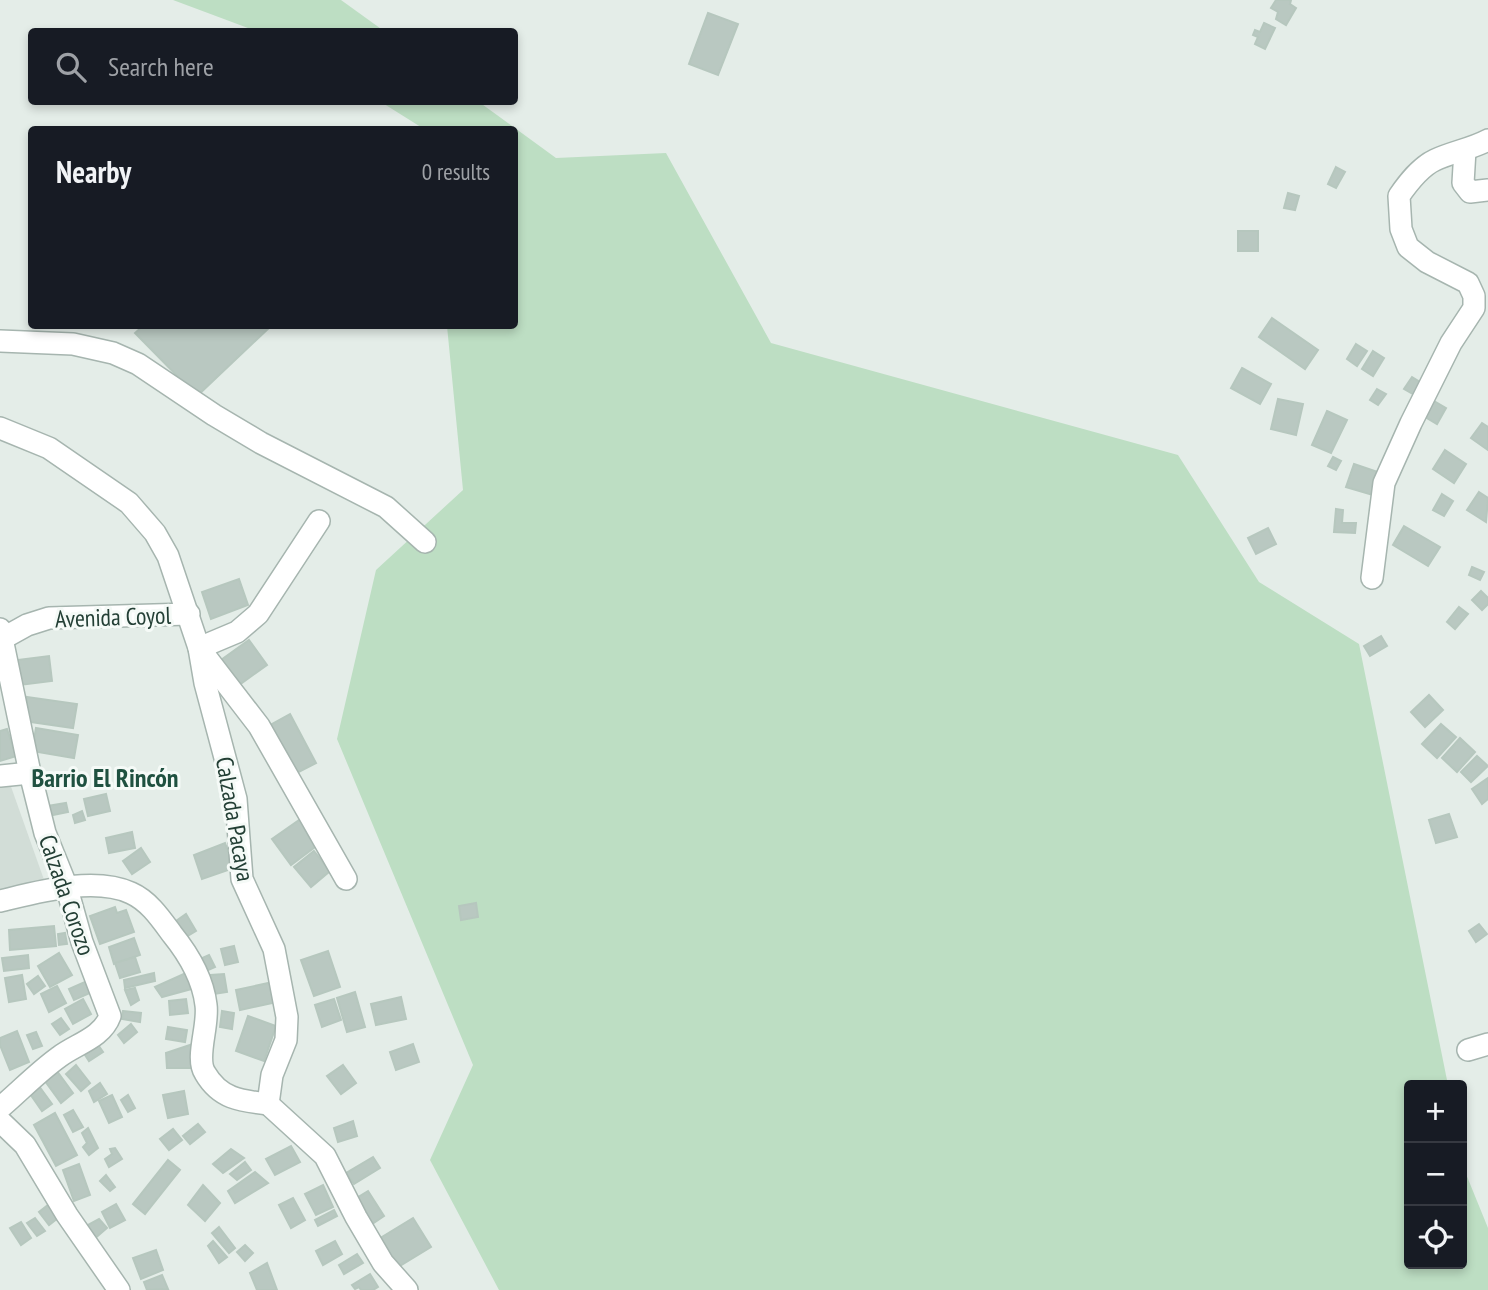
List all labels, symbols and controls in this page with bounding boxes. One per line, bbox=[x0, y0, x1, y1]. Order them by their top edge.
search box bbox=[28, 28, 518, 105]
icon: search bbox=[52, 48, 90, 86]
text: Search here bbox=[108, 50, 214, 83]
text: Nearby bbox=[56, 152, 131, 191]
text: 0 results bbox=[422, 157, 490, 186]
street label: Avenida Coyol bbox=[54, 599, 172, 635]
street label: Calzada Pacaya bbox=[209, 754, 261, 884]
district label: Barrio El Rincón bbox=[32, 761, 178, 794]
street label: Calzada Corozo bbox=[32, 831, 102, 959]
map controls bbox=[1404, 1080, 1467, 1269]
button: + bbox=[1404, 1080, 1467, 1143]
button: − bbox=[1404, 1143, 1467, 1206]
button: locate bbox=[1404, 1206, 1467, 1269]

